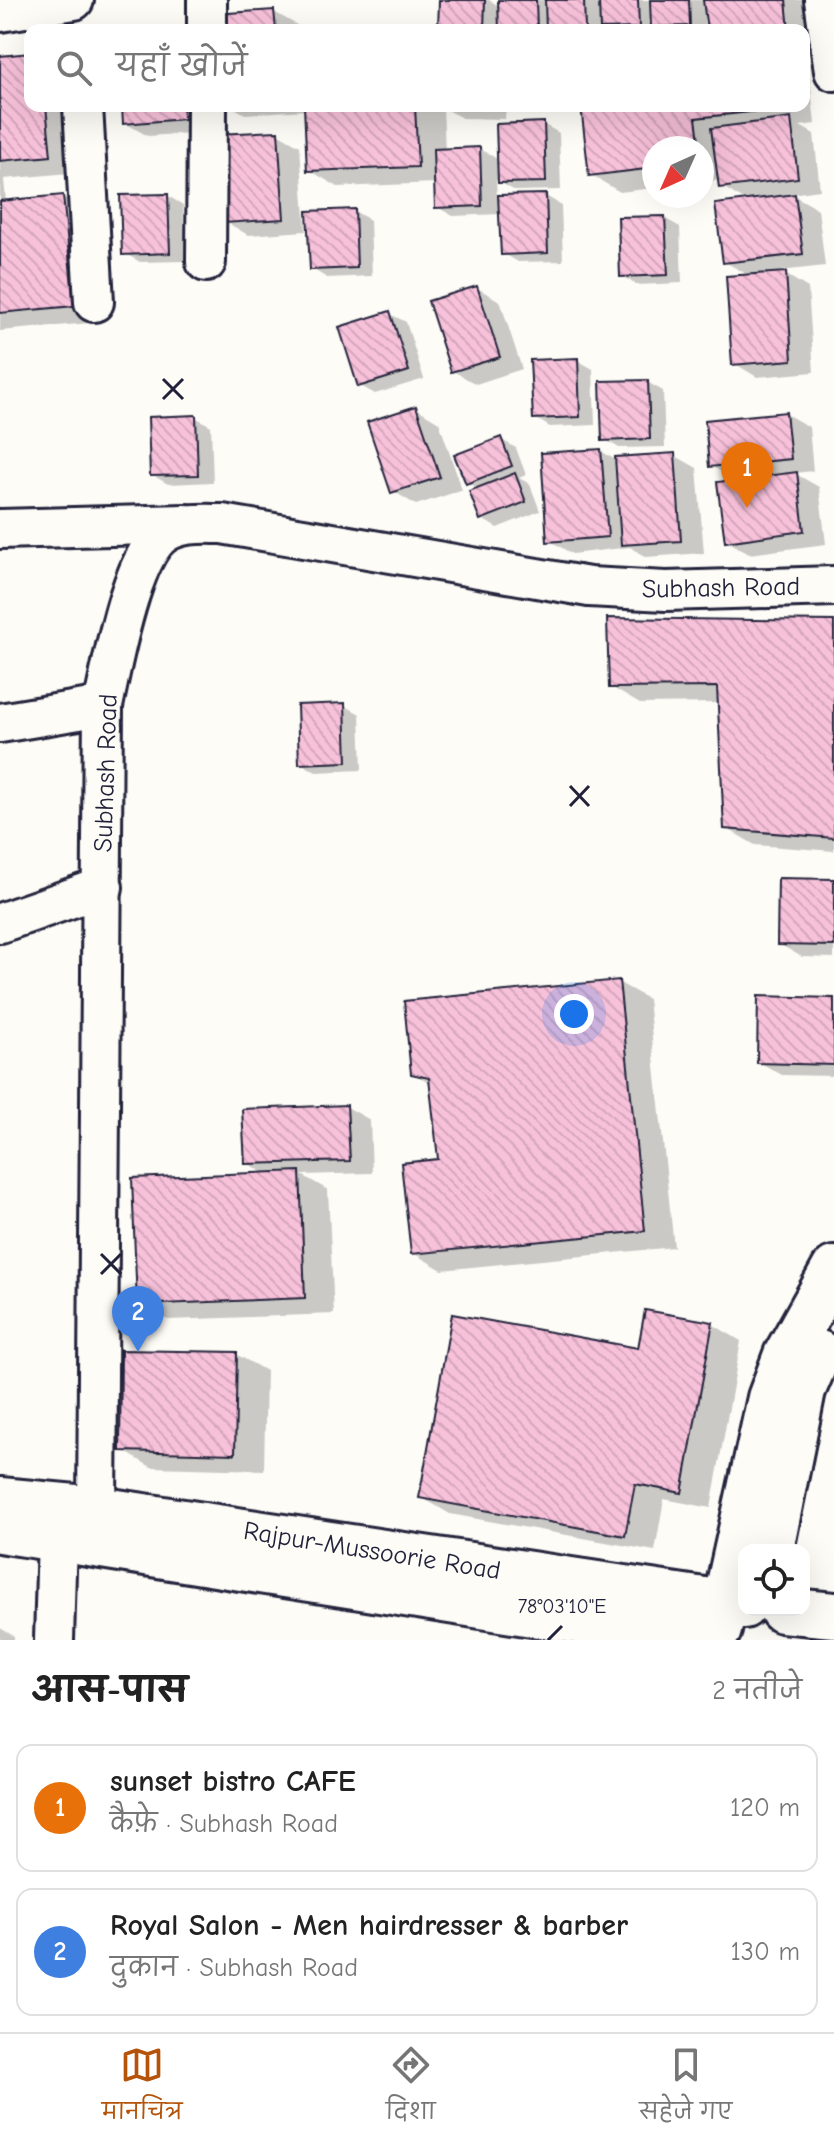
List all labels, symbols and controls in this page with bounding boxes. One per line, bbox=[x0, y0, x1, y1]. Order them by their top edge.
search box bbox=[24, 24, 810, 112]
icon: search bbox=[52, 46, 96, 90]
text: यहाँ खोजें bbox=[116, 49, 247, 84]
north arrow bbox=[642, 136, 714, 208]
pin: 1 bbox=[721, 442, 773, 508]
street label: Subhash Road bbox=[642, 572, 800, 604]
street label: Subhash Road bbox=[88, 693, 124, 853]
your location bbox=[554, 994, 594, 1034]
pin: 2 bbox=[112, 1286, 164, 1352]
street label: Rajpur-Mussoorie Road bbox=[241, 1516, 503, 1586]
map controls bbox=[738, 1544, 810, 1616]
button: locate bbox=[738, 1544, 810, 1616]
text: 78°03'10"E bbox=[518, 1595, 606, 1618]
text: आस-पास bbox=[32, 1670, 188, 1710]
text: 2 नतीजे bbox=[712, 1676, 802, 1706]
text: sunset bistro CAFE bbox=[110, 1764, 356, 1799]
text: 1 bbox=[55, 1793, 65, 1823]
text: 120 m bbox=[730, 1793, 800, 1823]
text: कैफ़े · Subhash Road bbox=[110, 1809, 338, 1839]
text: Royal Salon - Men hairdresser & barber bbox=[110, 1908, 628, 1943]
text: 2 bbox=[54, 1937, 66, 1967]
text: 130 m bbox=[731, 1937, 800, 1967]
text: दुकान · Subhash Road bbox=[110, 1953, 358, 1983]
tab: मानचित्र bbox=[102, 2043, 182, 2136]
tab: दिशा bbox=[386, 2043, 436, 2136]
tab: सहेजे गए bbox=[639, 2043, 732, 2136]

